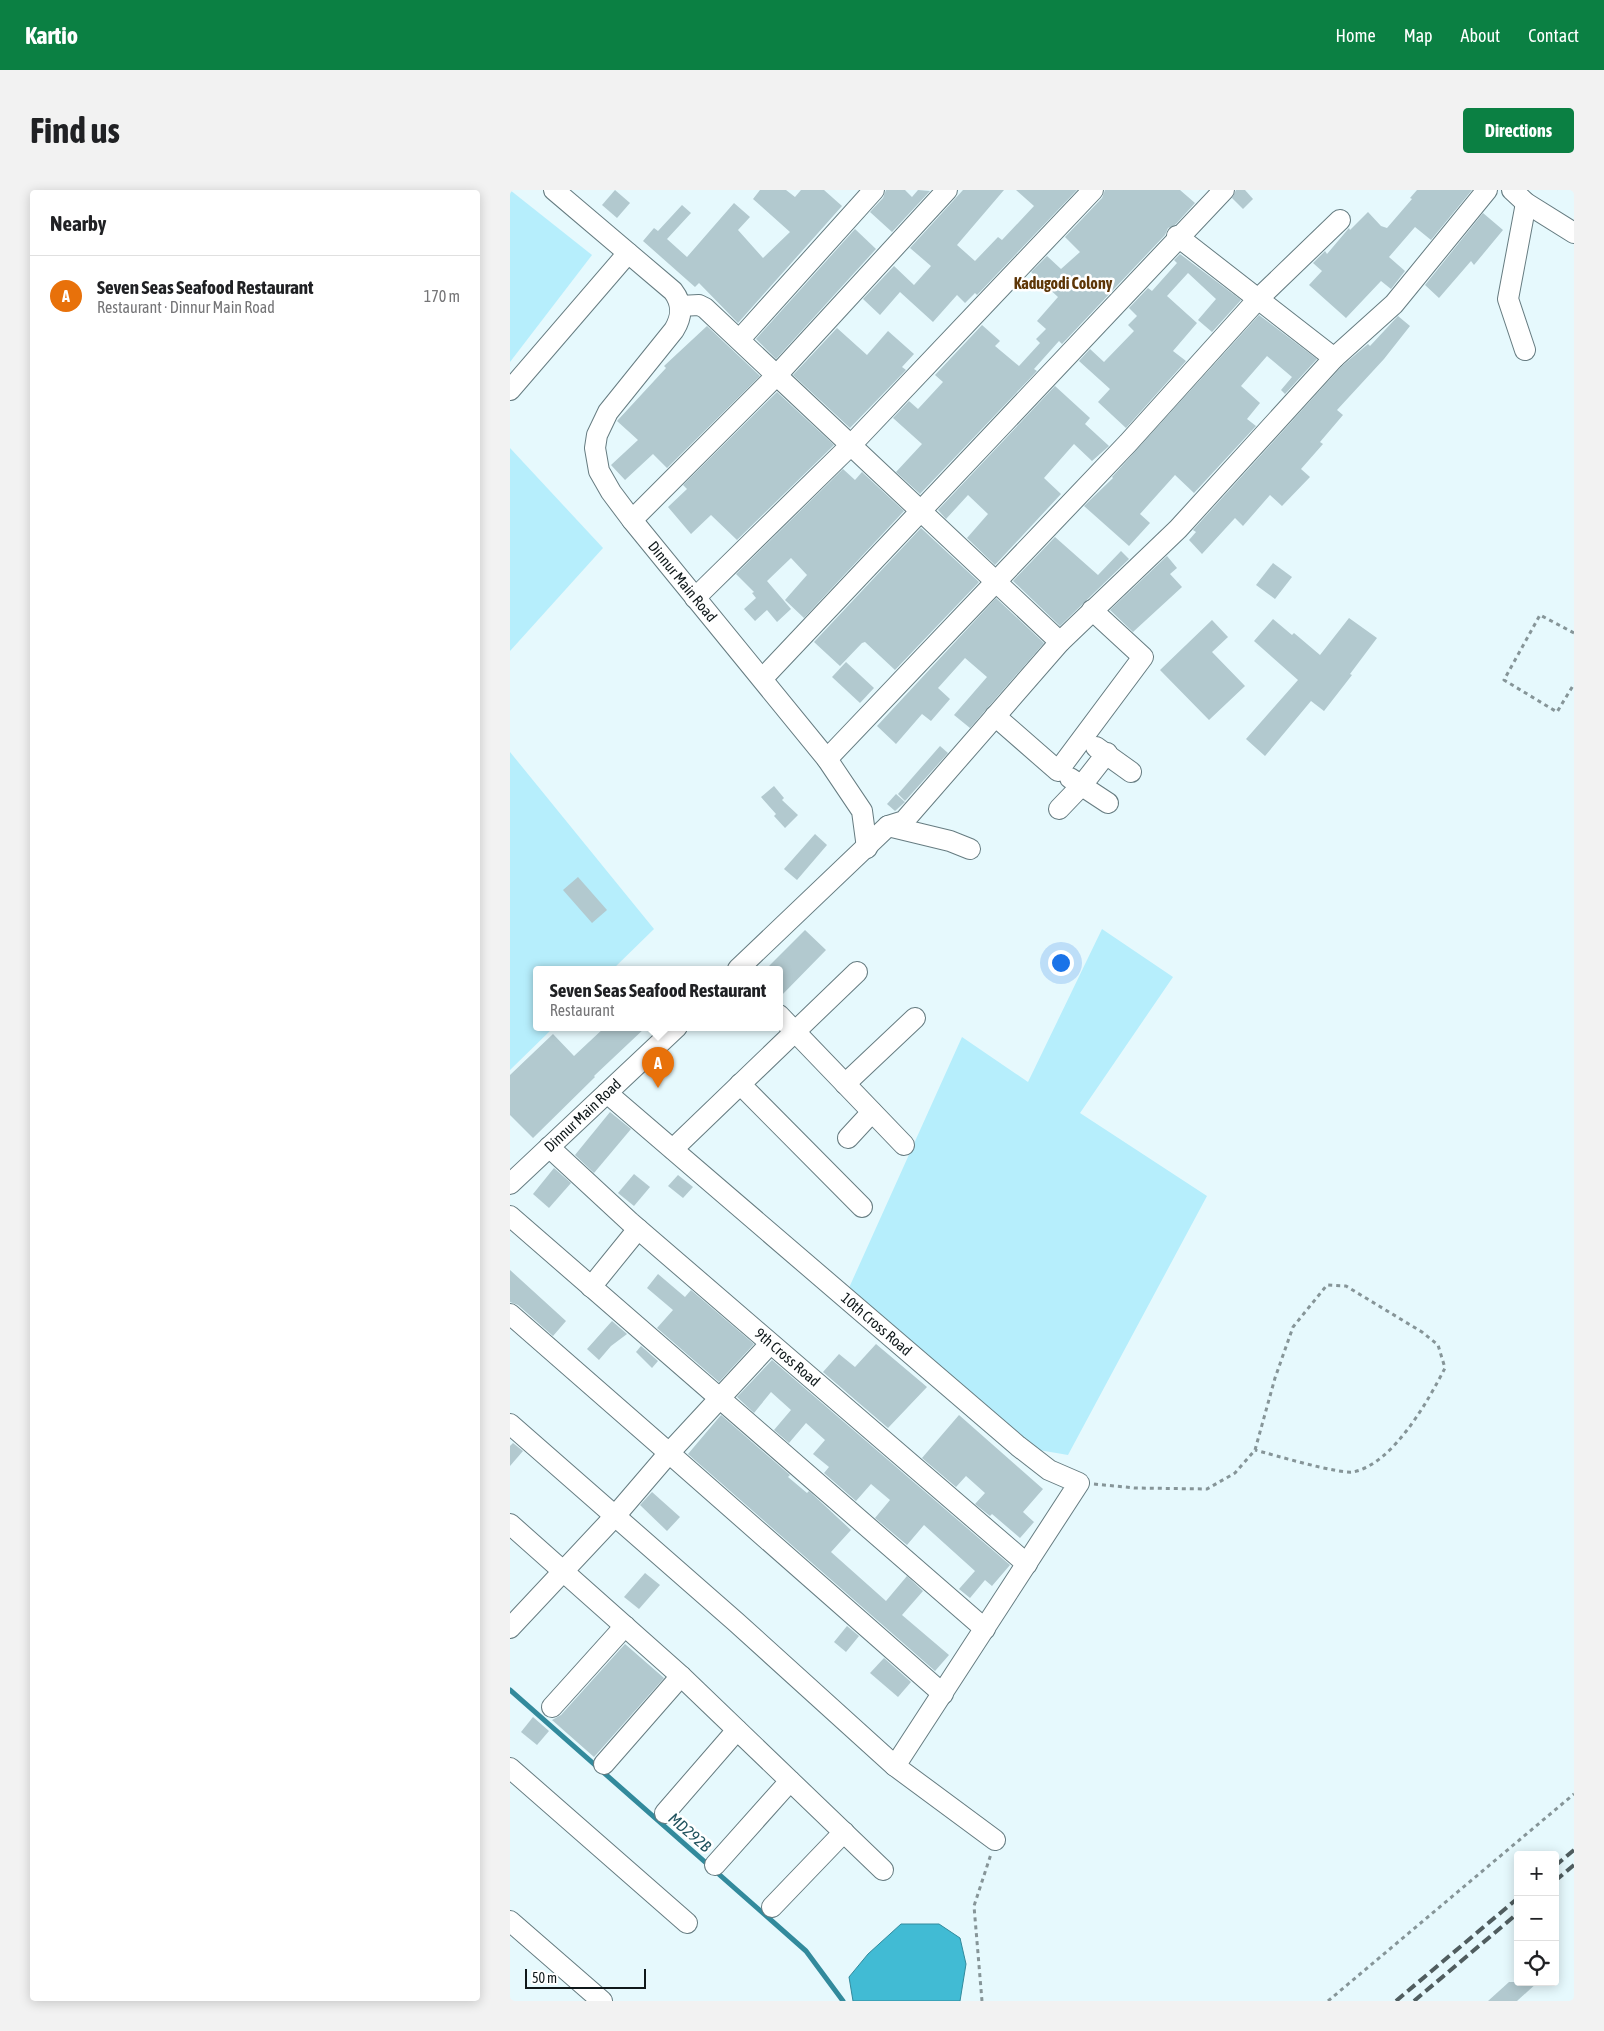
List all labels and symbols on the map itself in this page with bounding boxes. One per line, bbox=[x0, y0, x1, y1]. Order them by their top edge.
district label: Kadugodi Colony bbox=[1014, 274, 1113, 292]
street label: Dinnur Main Road bbox=[645, 538, 720, 625]
your location bbox=[1048, 950, 1074, 976]
pin: A bbox=[642, 1047, 674, 1088]
street label: Dinnur Main Road bbox=[541, 1075, 624, 1155]
street label: 10th Cross Road bbox=[838, 1289, 915, 1359]
street label: 9th Cross Road bbox=[752, 1324, 824, 1390]
water label: MD292B bbox=[665, 1809, 715, 1855]
scale bar bbox=[525, 1966, 646, 1989]

